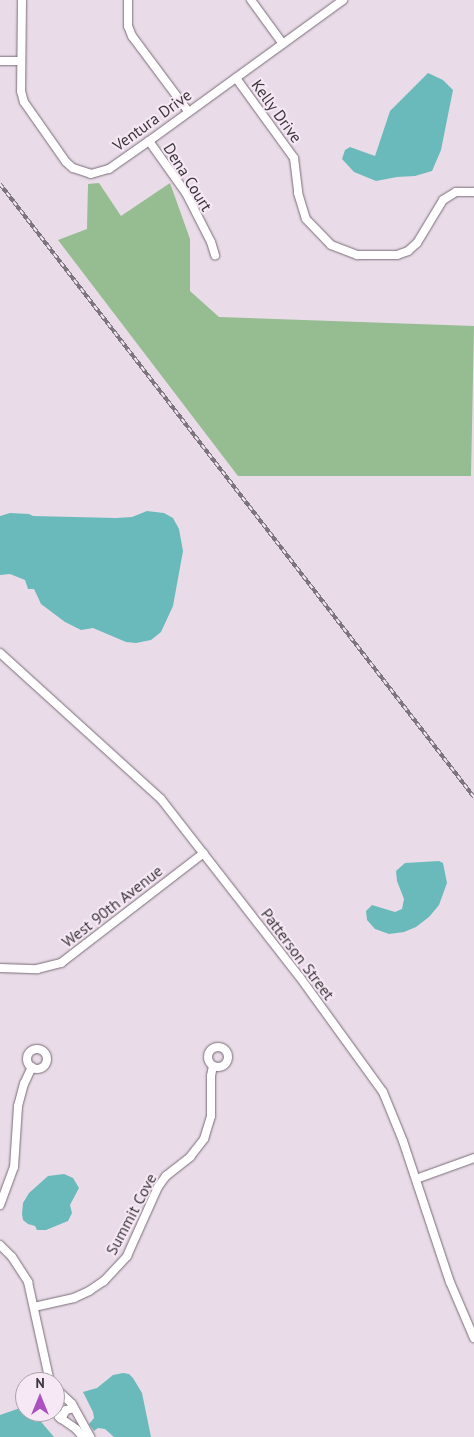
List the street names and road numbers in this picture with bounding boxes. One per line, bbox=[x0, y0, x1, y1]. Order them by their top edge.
street label: Kelly Drive bbox=[247, 75, 307, 147]
street label: Ventura Drive bbox=[109, 85, 195, 155]
street label: Dena Court bbox=[160, 139, 216, 215]
street label: West 90th Avenue bbox=[58, 861, 166, 951]
street label: Patterson Street bbox=[257, 904, 339, 1004]
street label: Summit Cove bbox=[101, 1170, 161, 1258]

